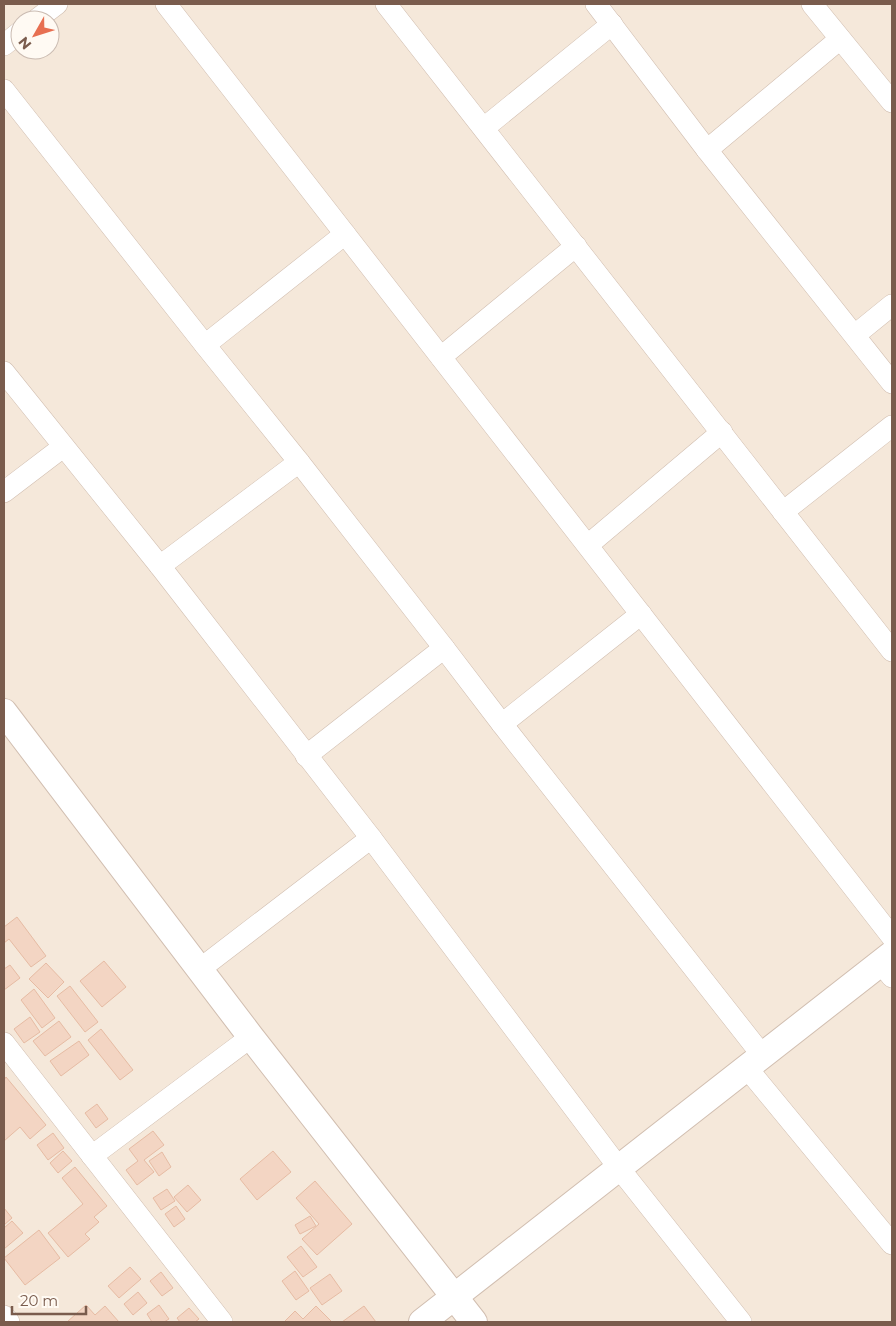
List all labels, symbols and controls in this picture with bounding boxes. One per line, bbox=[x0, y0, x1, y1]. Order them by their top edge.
north arrow bbox=[10, 10, 60, 60]
text: N bbox=[14, 33, 35, 53]
scale bar bbox=[12, 1284, 86, 1316]
text: 20 m bbox=[20, 1291, 58, 1310]

